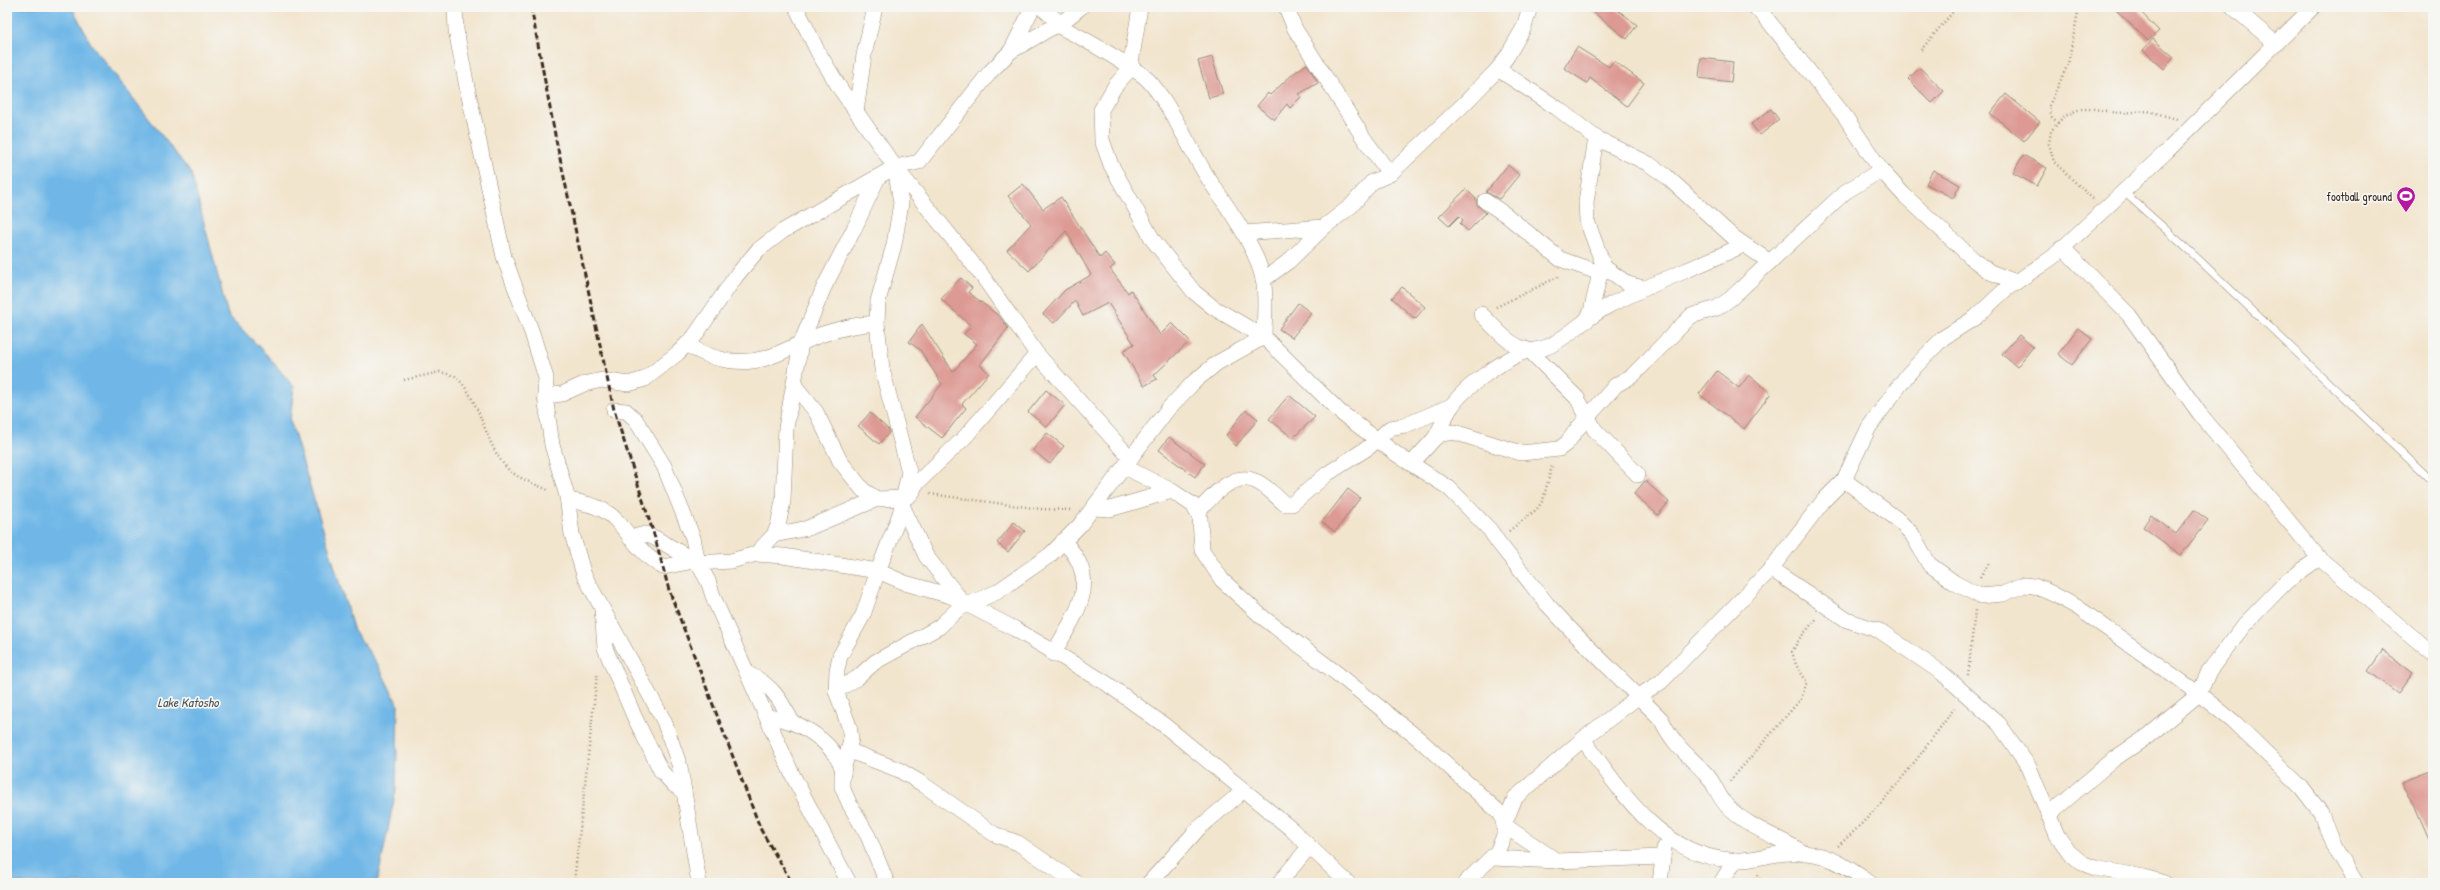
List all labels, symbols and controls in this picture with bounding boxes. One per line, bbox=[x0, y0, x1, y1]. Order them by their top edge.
sports icon: football ground bbox=[2395, 185, 2417, 213]
place label: football ground bbox=[2327, 188, 2392, 205]
water label: Lake Katosho bbox=[158, 693, 220, 711]

